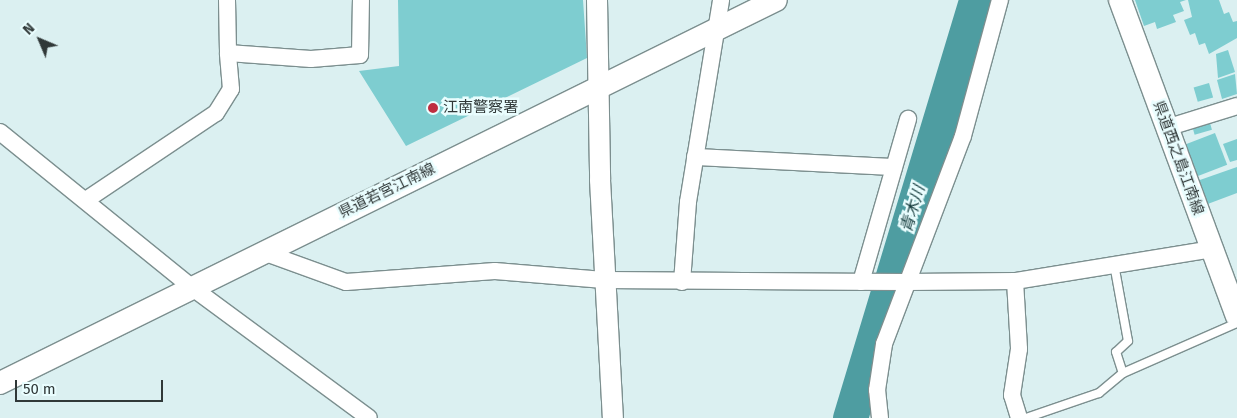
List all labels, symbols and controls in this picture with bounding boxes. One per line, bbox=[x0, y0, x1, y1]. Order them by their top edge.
north arrow bbox=[15, 15, 65, 65]
text: N bbox=[20, 20, 38, 38]
place label: 江南警察署 bbox=[443, 99, 518, 117]
street label: 県道西之島江南線 bbox=[1149, 99, 1207, 217]
marker: 江南警察署 bbox=[427, 102, 439, 114]
street label: 県道若宮江南線 bbox=[336, 160, 438, 222]
water label: 青木川 bbox=[897, 183, 929, 235]
scale bar bbox=[18, 370, 165, 402]
text: 50 m bbox=[23, 380, 56, 398]

